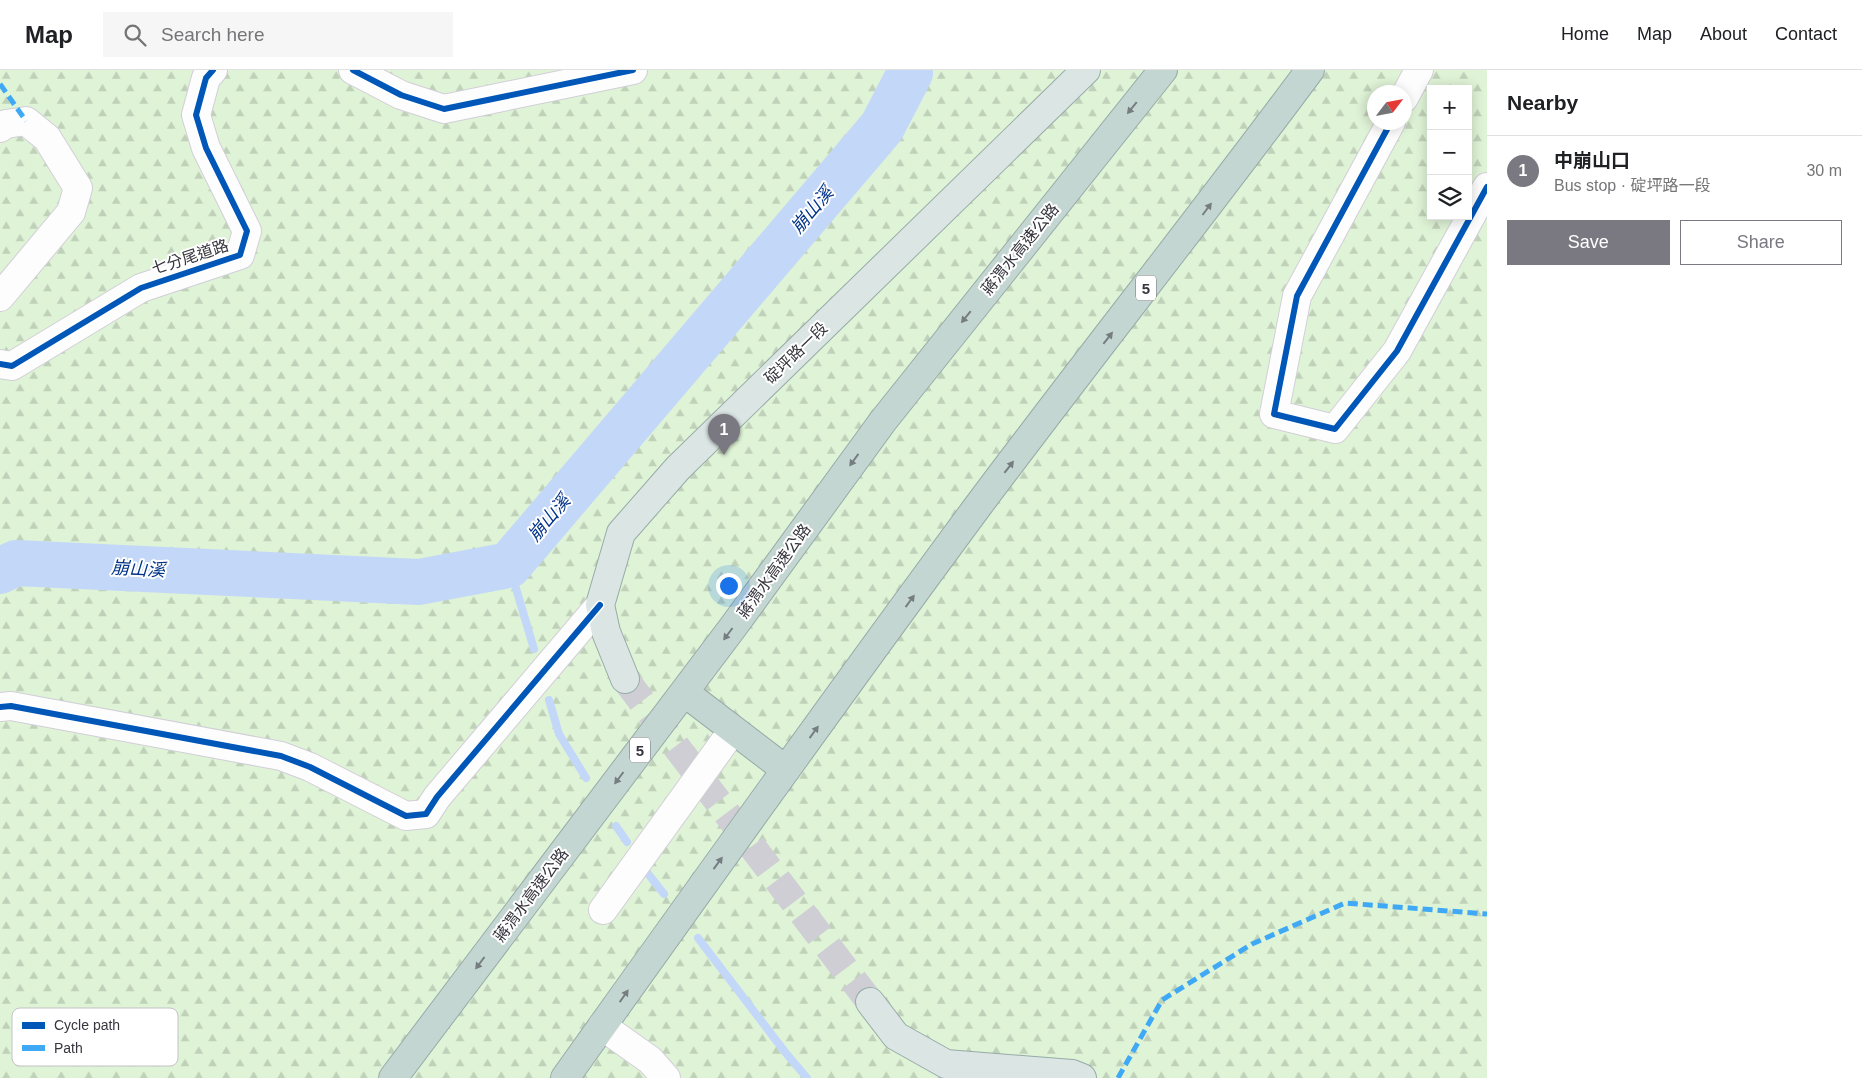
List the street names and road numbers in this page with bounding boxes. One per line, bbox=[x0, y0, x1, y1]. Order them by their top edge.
street label: 蔣渭水高速公路 bbox=[978, 200, 1062, 298]
street label: 七分尾道路 bbox=[149, 237, 231, 277]
road number: 5 bbox=[1136, 276, 1156, 300]
street label: 碇坪路一段 bbox=[761, 319, 831, 387]
street label: 蔣渭水高速公路 bbox=[734, 521, 814, 621]
road number: 5 bbox=[630, 738, 650, 762]
street label: 蔣渭水高速公路 bbox=[491, 845, 571, 945]

